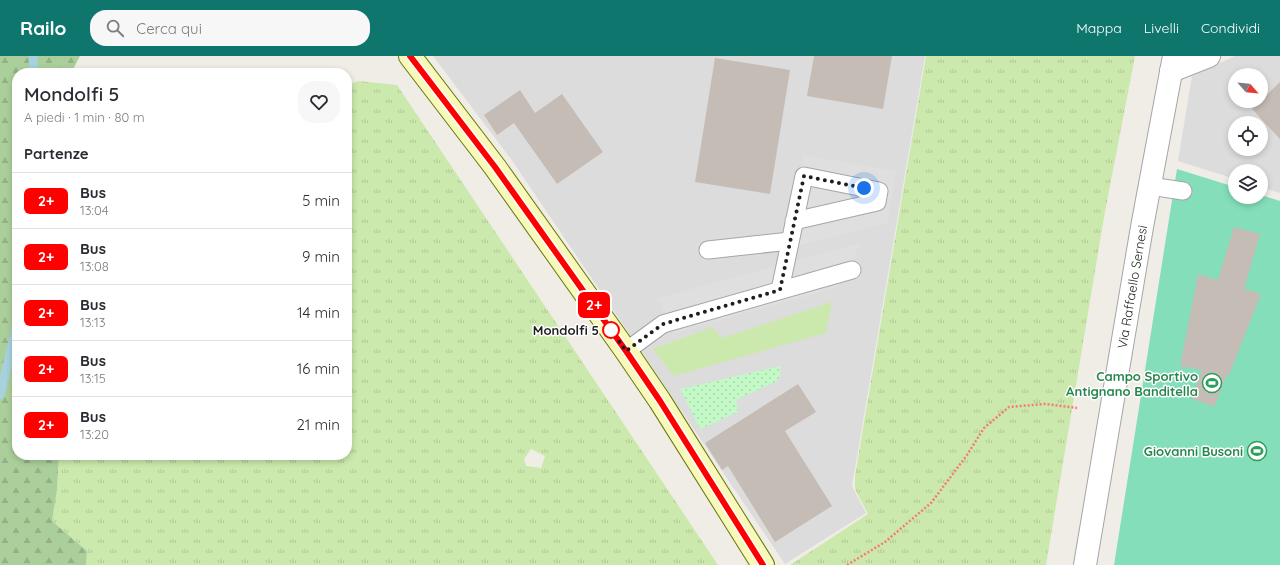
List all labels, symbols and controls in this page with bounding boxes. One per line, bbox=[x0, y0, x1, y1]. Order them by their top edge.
search box bbox=[90, 10, 370, 46]
text: Railo bbox=[20, 16, 66, 40]
icon: search bbox=[104, 17, 126, 39]
text: Cerca qui bbox=[136, 19, 202, 38]
text: Mappa bbox=[1076, 19, 1122, 37]
text: Livelli bbox=[1144, 19, 1179, 37]
text: Condividi bbox=[1201, 19, 1260, 37]
north arrow bbox=[1228, 68, 1268, 108]
map controls bbox=[1228, 68, 1268, 204]
button: heart bbox=[298, 81, 340, 123]
text: Mondolfi 5 bbox=[24, 82, 119, 106]
text: A piedi · 1 min · 80 m bbox=[24, 109, 145, 125]
button: locate bbox=[1228, 116, 1268, 156]
text: Partenze bbox=[24, 144, 89, 163]
button: layers bbox=[1228, 164, 1268, 204]
your location bbox=[854, 178, 874, 198]
text: Bus bbox=[80, 183, 106, 202]
text: 5 min bbox=[302, 191, 340, 210]
text: 2+ bbox=[38, 192, 54, 210]
text: 13:04 bbox=[80, 202, 109, 218]
street label: Via Raffaello Sernesi bbox=[1114, 224, 1150, 350]
text: Bus bbox=[80, 239, 106, 258]
text: 9 min bbox=[302, 247, 340, 266]
text: 2+ bbox=[38, 248, 54, 266]
text: 13:08 bbox=[80, 258, 109, 274]
line badge: 2+ bbox=[576, 292, 612, 318]
text: Bus bbox=[80, 295, 106, 314]
text: 2+ bbox=[586, 296, 602, 314]
text: 14 min bbox=[297, 303, 340, 322]
text: 2+ bbox=[38, 304, 54, 322]
text: 13:13 bbox=[80, 314, 106, 330]
marker: Mondolfi 5 bbox=[602, 321, 620, 339]
place label: Mondolfi 5 bbox=[533, 322, 599, 338]
text: Bus bbox=[80, 351, 106, 370]
text: 16 min bbox=[297, 359, 340, 378]
text: 2+ bbox=[38, 360, 54, 378]
place label: Campo Sportivo Antignano Banditella bbox=[1066, 368, 1198, 399]
text: 13:15 bbox=[80, 370, 106, 386]
sports icon: Campo Sportivo Antignano Banditella bbox=[1201, 372, 1223, 394]
text: Bus bbox=[80, 407, 106, 426]
text: 21 min bbox=[296, 415, 340, 434]
text: 2+ bbox=[38, 416, 54, 434]
text: 13:20 bbox=[80, 426, 109, 442]
sports icon: Giovanni Busoni bbox=[1246, 440, 1268, 462]
place label: Giovanni Busoni bbox=[1144, 443, 1243, 459]

